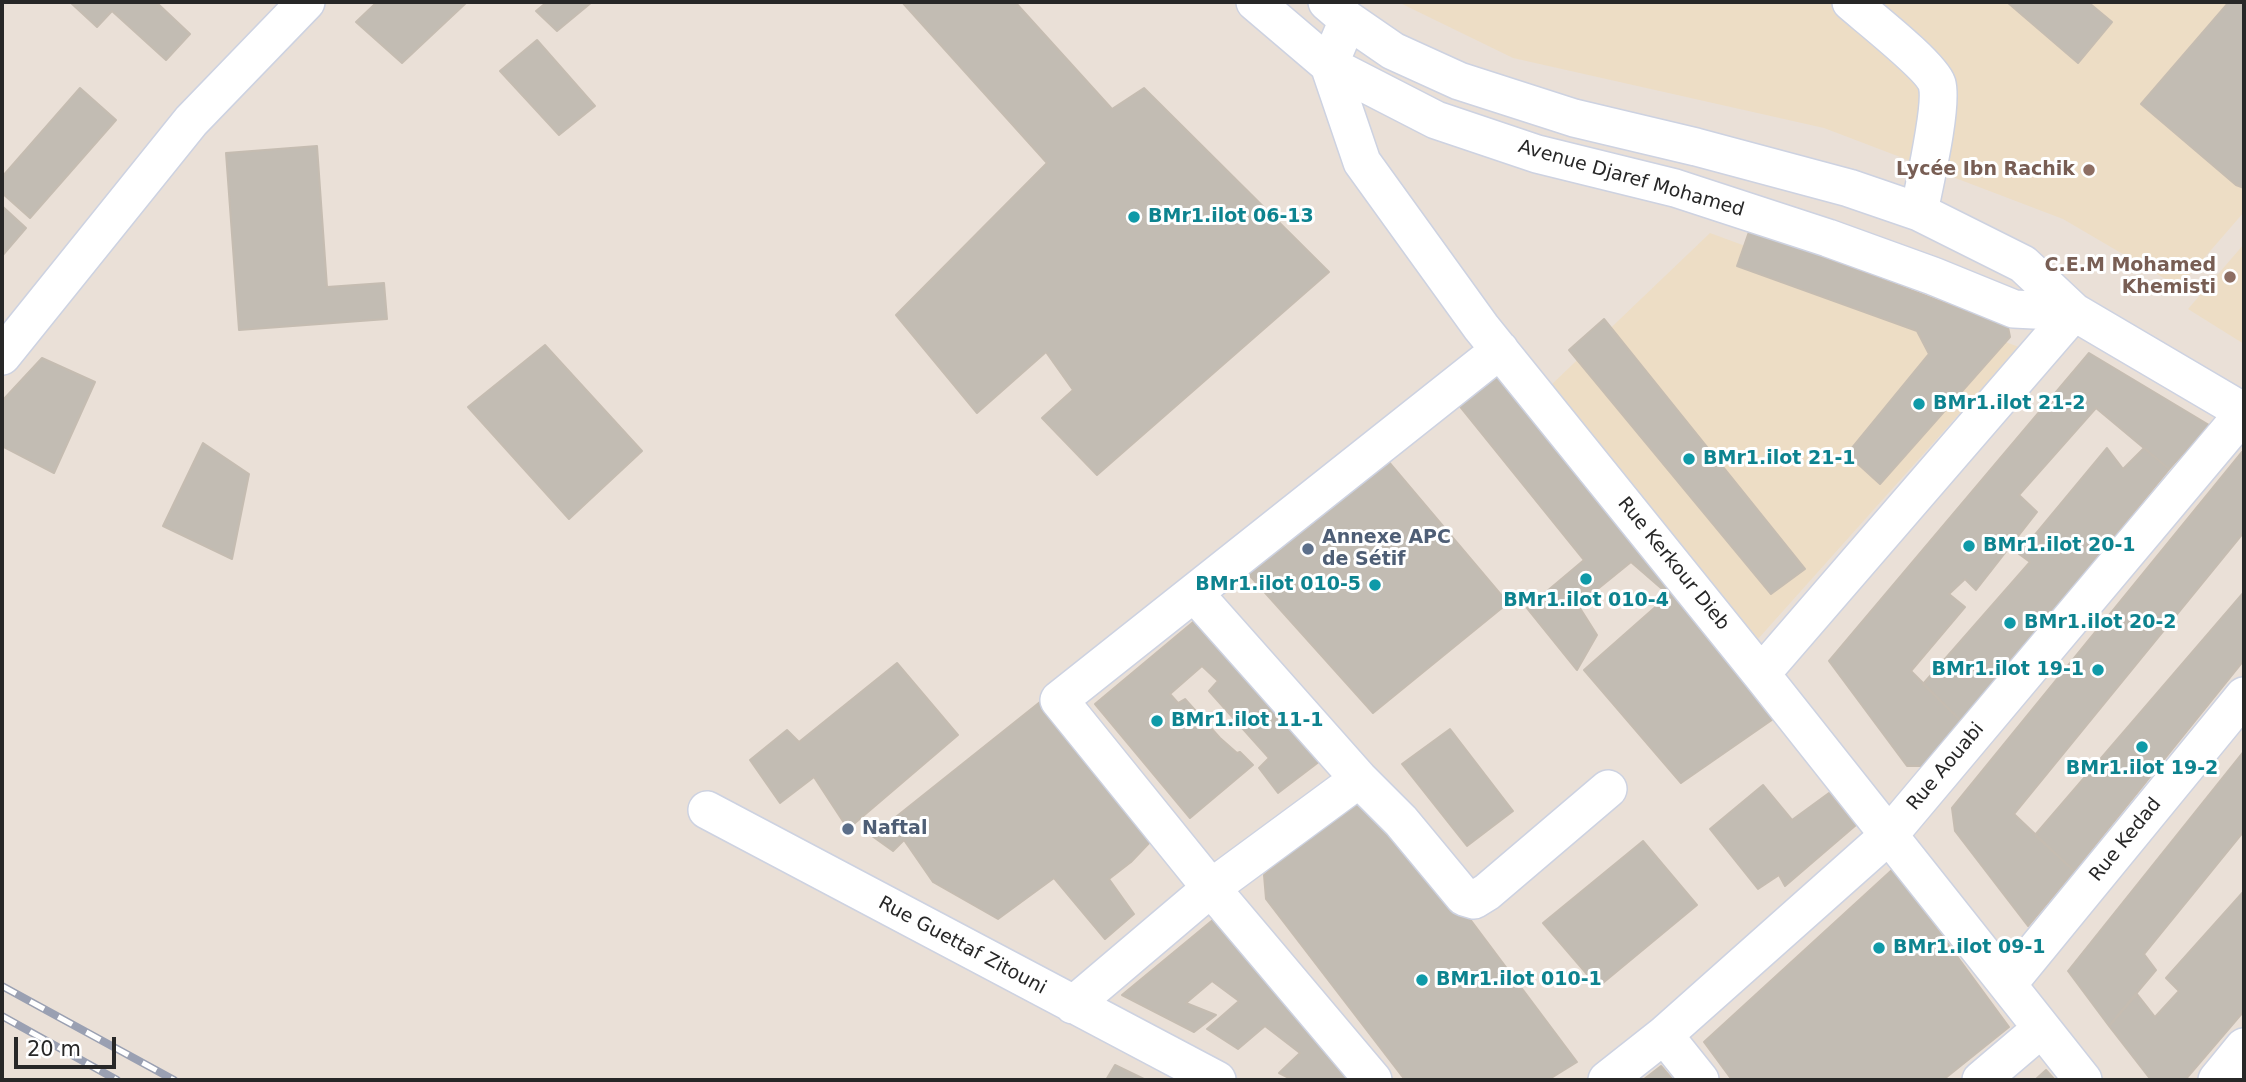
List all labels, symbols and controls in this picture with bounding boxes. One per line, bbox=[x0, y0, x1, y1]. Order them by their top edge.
street label: Avenue Djaref Mohamed bbox=[1515, 136, 1747, 222]
place label: Lycée Ibn Rachik bbox=[1896, 159, 2075, 181]
marker: Lycée Ibn Rachik bbox=[2081, 162, 2097, 178]
place label: BMr1.ilot 06-13 bbox=[1148, 206, 1314, 228]
marker: BMr1.ilot 06-13 bbox=[1126, 209, 1142, 225]
place label: C.E.M Mohamed Khemisti bbox=[2045, 255, 2216, 299]
marker: C.E.M Mohamed Khemisti bbox=[2222, 269, 2238, 285]
place label: BMr1.ilot 21-2 bbox=[1933, 393, 2086, 415]
marker: BMr1.ilot 21-2 bbox=[1911, 396, 1927, 412]
place label: BMr1.ilot 21-1 bbox=[1703, 448, 1856, 470]
marker: BMr1.ilot 21-1 bbox=[1681, 451, 1697, 467]
street label: Rue Kerkour Dieb bbox=[1612, 493, 1734, 635]
place label: Annexe APC de Sétif bbox=[1322, 527, 1451, 571]
place label: BMr1.ilot 20-1 bbox=[1983, 535, 2136, 557]
marker: BMr1.ilot 20-1 bbox=[1961, 538, 1977, 554]
marker: Annexe APC de Sétif bbox=[1300, 541, 1316, 557]
marker: BMr1.ilot 010-4 bbox=[1578, 571, 1594, 587]
place label: BMr1.ilot 010-5 bbox=[1195, 574, 1361, 596]
marker: BMr1.ilot 010-5 bbox=[1367, 577, 1383, 593]
place label: BMr1.ilot 010-4 bbox=[1503, 590, 1669, 612]
place label: BMr1.ilot 20-2 bbox=[2024, 612, 2177, 634]
marker: BMr1.ilot 20-2 bbox=[2002, 615, 2018, 631]
place label: BMr1.ilot 19-1 bbox=[1931, 659, 2084, 681]
marker: BMr1.ilot 19-1 bbox=[2090, 662, 2106, 678]
place label: BMr1.ilot 11-1 bbox=[1171, 710, 1324, 732]
marker: BMr1.ilot 11-1 bbox=[1149, 713, 1165, 729]
street label: Rue Aouabi bbox=[1903, 719, 1989, 815]
marker: BMr1.ilot 19-2 bbox=[2134, 739, 2150, 755]
place label: BMr1.ilot 19-2 bbox=[2066, 758, 2218, 780]
street label: Rue Kedad bbox=[2085, 794, 2167, 886]
place label: Naftal bbox=[862, 818, 927, 840]
marker: Naftal bbox=[840, 821, 856, 837]
street label: Rue Guettaf Zitouni bbox=[874, 892, 1050, 1000]
place label: BMr1.ilot 09-1 bbox=[1893, 937, 2046, 959]
marker: BMr1.ilot 09-1 bbox=[1871, 940, 1887, 956]
place label: BMr1.ilot 010-1 bbox=[1436, 969, 1602, 991]
marker: BMr1.ilot 010-1 bbox=[1414, 972, 1430, 988]
scale bar bbox=[18, 1023, 119, 1066]
text: 20 m bbox=[27, 1037, 81, 1061]

